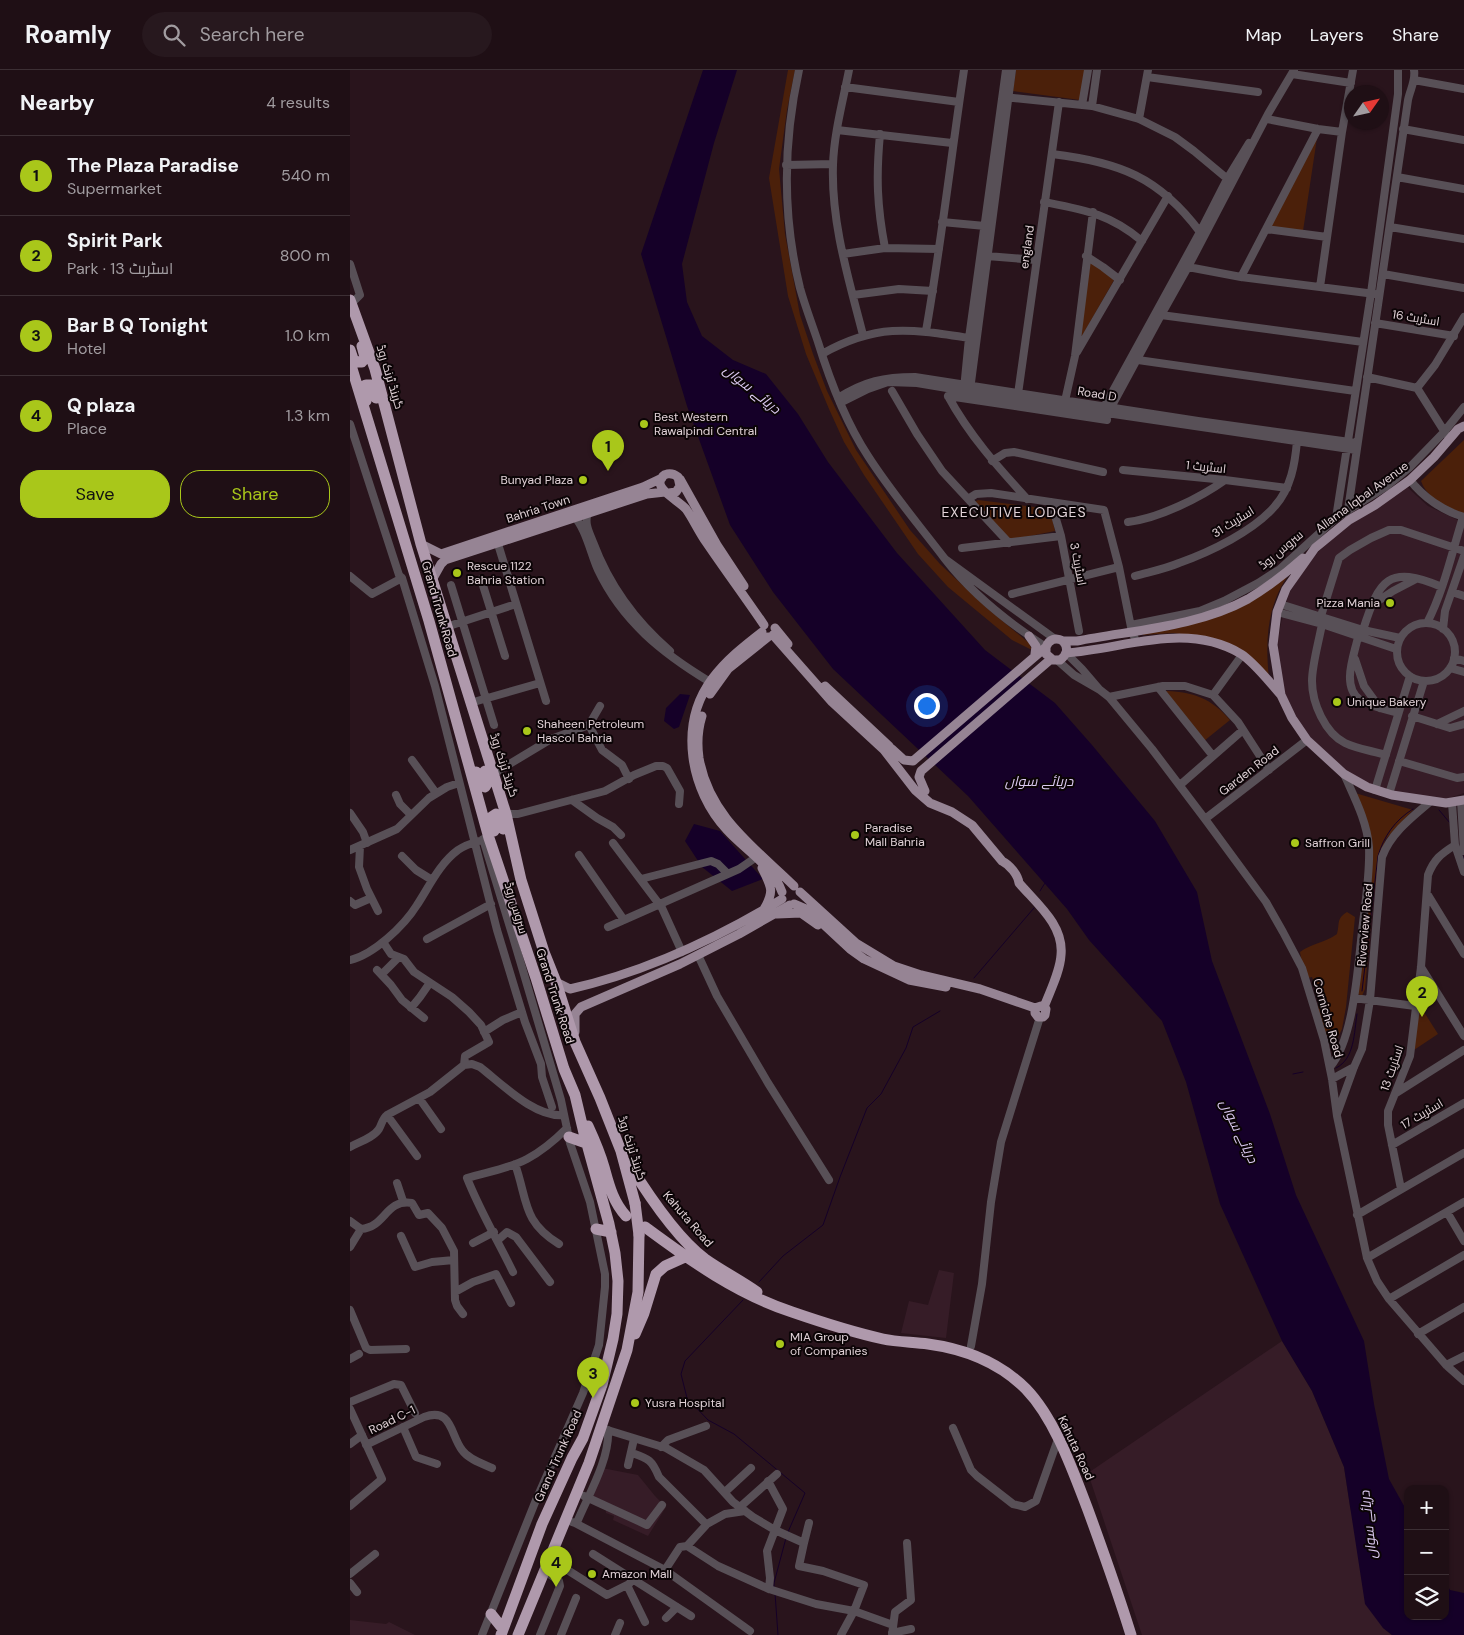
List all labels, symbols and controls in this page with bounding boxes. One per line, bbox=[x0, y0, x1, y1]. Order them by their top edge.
search box bbox=[142, 12, 492, 57]
text: Roamly bbox=[25, 19, 112, 50]
icon: search bbox=[160, 21, 188, 49]
text: Search here bbox=[200, 22, 304, 47]
text: Map bbox=[1246, 23, 1282, 47]
text: Layers bbox=[1310, 23, 1364, 47]
text: Share bbox=[1392, 23, 1439, 47]
north arrow bbox=[1344, 85, 1389, 130]
text: Nearby bbox=[20, 89, 94, 117]
text: 4 results bbox=[266, 92, 330, 113]
text: The Plaza Paradise bbox=[67, 153, 239, 178]
text: 1 bbox=[33, 165, 39, 186]
text: 540 m bbox=[281, 165, 330, 186]
text: Supermarket bbox=[67, 178, 162, 199]
street label: england bbox=[1016, 224, 1038, 270]
text: Spirit Park bbox=[67, 228, 163, 253]
text: 2 bbox=[31, 245, 41, 266]
text: 800 m bbox=[280, 245, 330, 266]
text: Park · اسٹریٹ 13 bbox=[67, 258, 173, 279]
street label: اسٹریٹ 16 bbox=[1391, 306, 1441, 330]
text: Bar B Q Tonight bbox=[67, 313, 208, 338]
text: 3 bbox=[31, 325, 41, 346]
text: 1.0 km bbox=[285, 325, 330, 346]
text: Hotel bbox=[67, 338, 106, 359]
street label: گرینڈ ٹرنک روڈ bbox=[373, 343, 407, 411]
water label: دریائے سواں bbox=[720, 360, 785, 418]
street label: Road D bbox=[1076, 383, 1118, 405]
text: Q plaza bbox=[67, 393, 135, 418]
text: 4 bbox=[31, 405, 41, 426]
text: 1.3 km bbox=[286, 405, 330, 426]
place label: Best Western Rawalpindi Central bbox=[654, 409, 757, 439]
text: Place bbox=[67, 418, 107, 439]
marker: Best Western Rawalpindi Central bbox=[638, 418, 650, 430]
pin: 1 bbox=[592, 430, 624, 471]
street label: اسٹریٹ 1 bbox=[1185, 457, 1227, 477]
street label: Allama Iqbal Avenue bbox=[1312, 458, 1412, 536]
button: Save bbox=[20, 470, 170, 518]
button: Share bbox=[180, 470, 330, 518]
place label: Bunyad Plaza bbox=[500, 472, 573, 488]
marker: Bunyad Plaza bbox=[577, 474, 589, 486]
street label: Bahria Town bbox=[504, 491, 572, 527]
district label: EXECUTIVE LODGES bbox=[941, 503, 1087, 521]
street label: اسٹریٹ 31 bbox=[1209, 503, 1257, 541]
street label: سروس روڈ bbox=[1256, 527, 1306, 573]
street label: اسٹریٹ 3 bbox=[1066, 541, 1090, 587]
place label: Rescue 1122 Bahria Station bbox=[467, 558, 544, 588]
street label: Grand Trunk Road bbox=[418, 559, 460, 659]
marker: Rescue 1122 Bahria Station bbox=[451, 567, 463, 579]
place label: Pizza Mania bbox=[1317, 595, 1380, 611]
marker: Pizza Mania bbox=[1384, 597, 1396, 609]
your location bbox=[914, 693, 940, 719]
place label: Unique Bakery bbox=[1347, 694, 1427, 710]
marker: Unique Bakery bbox=[1331, 696, 1343, 708]
place label: Shaheen Petroleum Hascol Bahria bbox=[537, 716, 644, 746]
marker: Shaheen Petroleum Hascol Bahria bbox=[521, 725, 533, 737]
street label: گرینڈ ٹرنک روڈ bbox=[486, 731, 522, 799]
street label: Garden Road bbox=[1216, 742, 1282, 800]
water label: دریائے سواں bbox=[1005, 772, 1075, 790]
place label: Paradise Mall Bahria bbox=[865, 820, 925, 850]
marker: Paradise Mall Bahria bbox=[849, 829, 861, 841]
place label: Saffron Grill bbox=[1305, 835, 1370, 851]
marker: Saffron Grill bbox=[1289, 837, 1301, 849]
street label: سروس روڈ bbox=[501, 880, 531, 936]
street label: Riverview Road bbox=[1353, 883, 1377, 967]
street label: Grand Trunk Road bbox=[532, 946, 578, 1046]
pin: 2 bbox=[1406, 976, 1438, 1017]
street label: Corniche Road bbox=[1309, 977, 1347, 1059]
street label: اسٹریٹ 13 bbox=[1377, 1043, 1407, 1093]
street label: اسٹریٹ 17 bbox=[1398, 1095, 1446, 1133]
water label: دریائے سواں bbox=[1216, 1096, 1263, 1167]
street label: گرینڈ ٹرنک روڈ bbox=[614, 1114, 650, 1182]
street label: Kahuta Road bbox=[659, 1188, 717, 1250]
place label: MIA Group of Companies bbox=[790, 1329, 867, 1359]
marker: MIA Group of Companies bbox=[774, 1338, 786, 1350]
pin: 3 bbox=[577, 1357, 609, 1398]
place label: Yusra Hospital bbox=[645, 1395, 724, 1411]
marker: Yusra Hospital bbox=[629, 1397, 641, 1409]
street label: Road C-1 bbox=[366, 1402, 418, 1438]
street label: Grand Trunk Road bbox=[531, 1407, 585, 1505]
street label: Kahuta Road bbox=[1054, 1413, 1098, 1483]
map controls bbox=[1404, 1485, 1449, 1620]
button: + bbox=[1404, 1485, 1449, 1530]
water label: دریائے سواں bbox=[1355, 1489, 1381, 1560]
button: − bbox=[1404, 1530, 1449, 1575]
pin: 4 bbox=[540, 1546, 572, 1587]
place label: Amazon Mall bbox=[602, 1566, 672, 1582]
marker: Amazon Mall bbox=[586, 1568, 598, 1580]
button: layers bbox=[1404, 1575, 1449, 1620]

